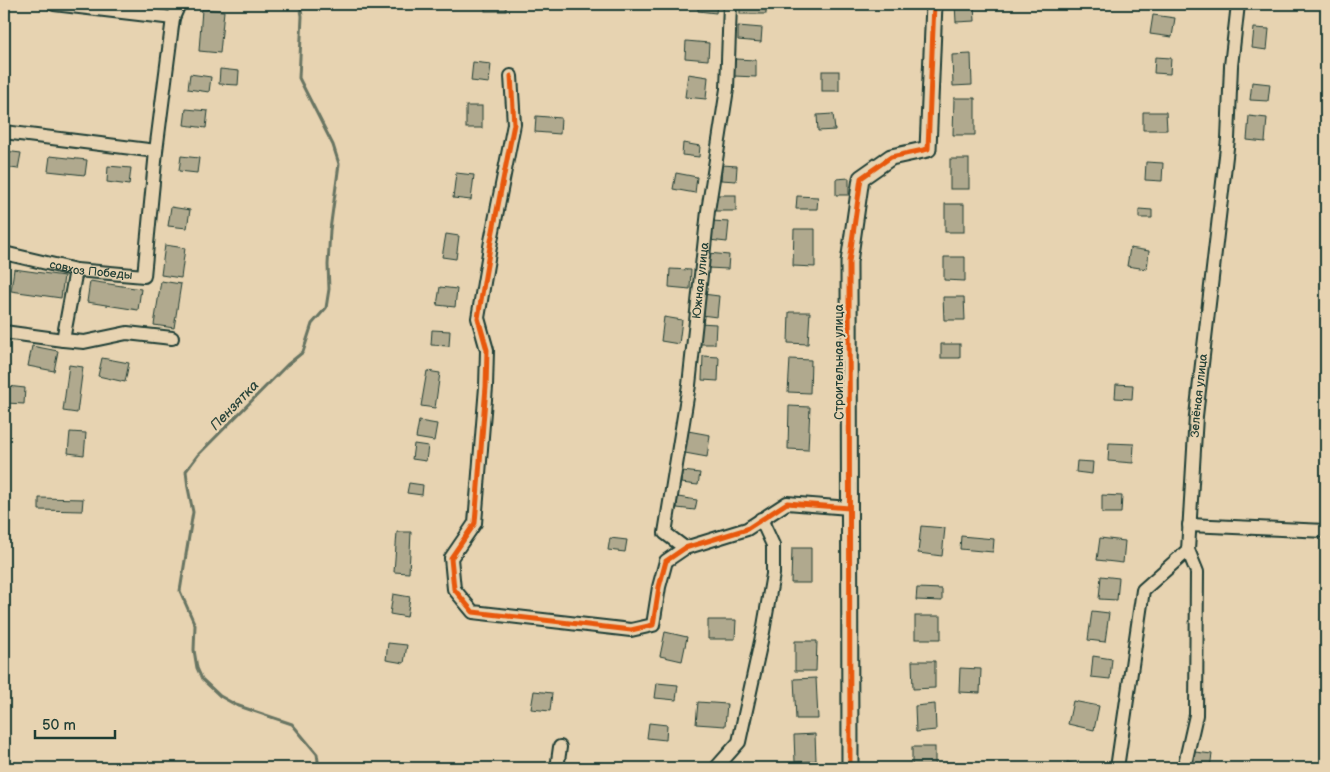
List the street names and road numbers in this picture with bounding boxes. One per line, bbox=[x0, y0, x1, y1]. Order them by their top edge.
street label: Южная улица bbox=[689, 241, 713, 320]
street label: совхоз Победы bbox=[48, 257, 133, 283]
street label: Строительная улица bbox=[832, 304, 847, 420]
street label: Зелёная улица bbox=[1188, 353, 1211, 438]

